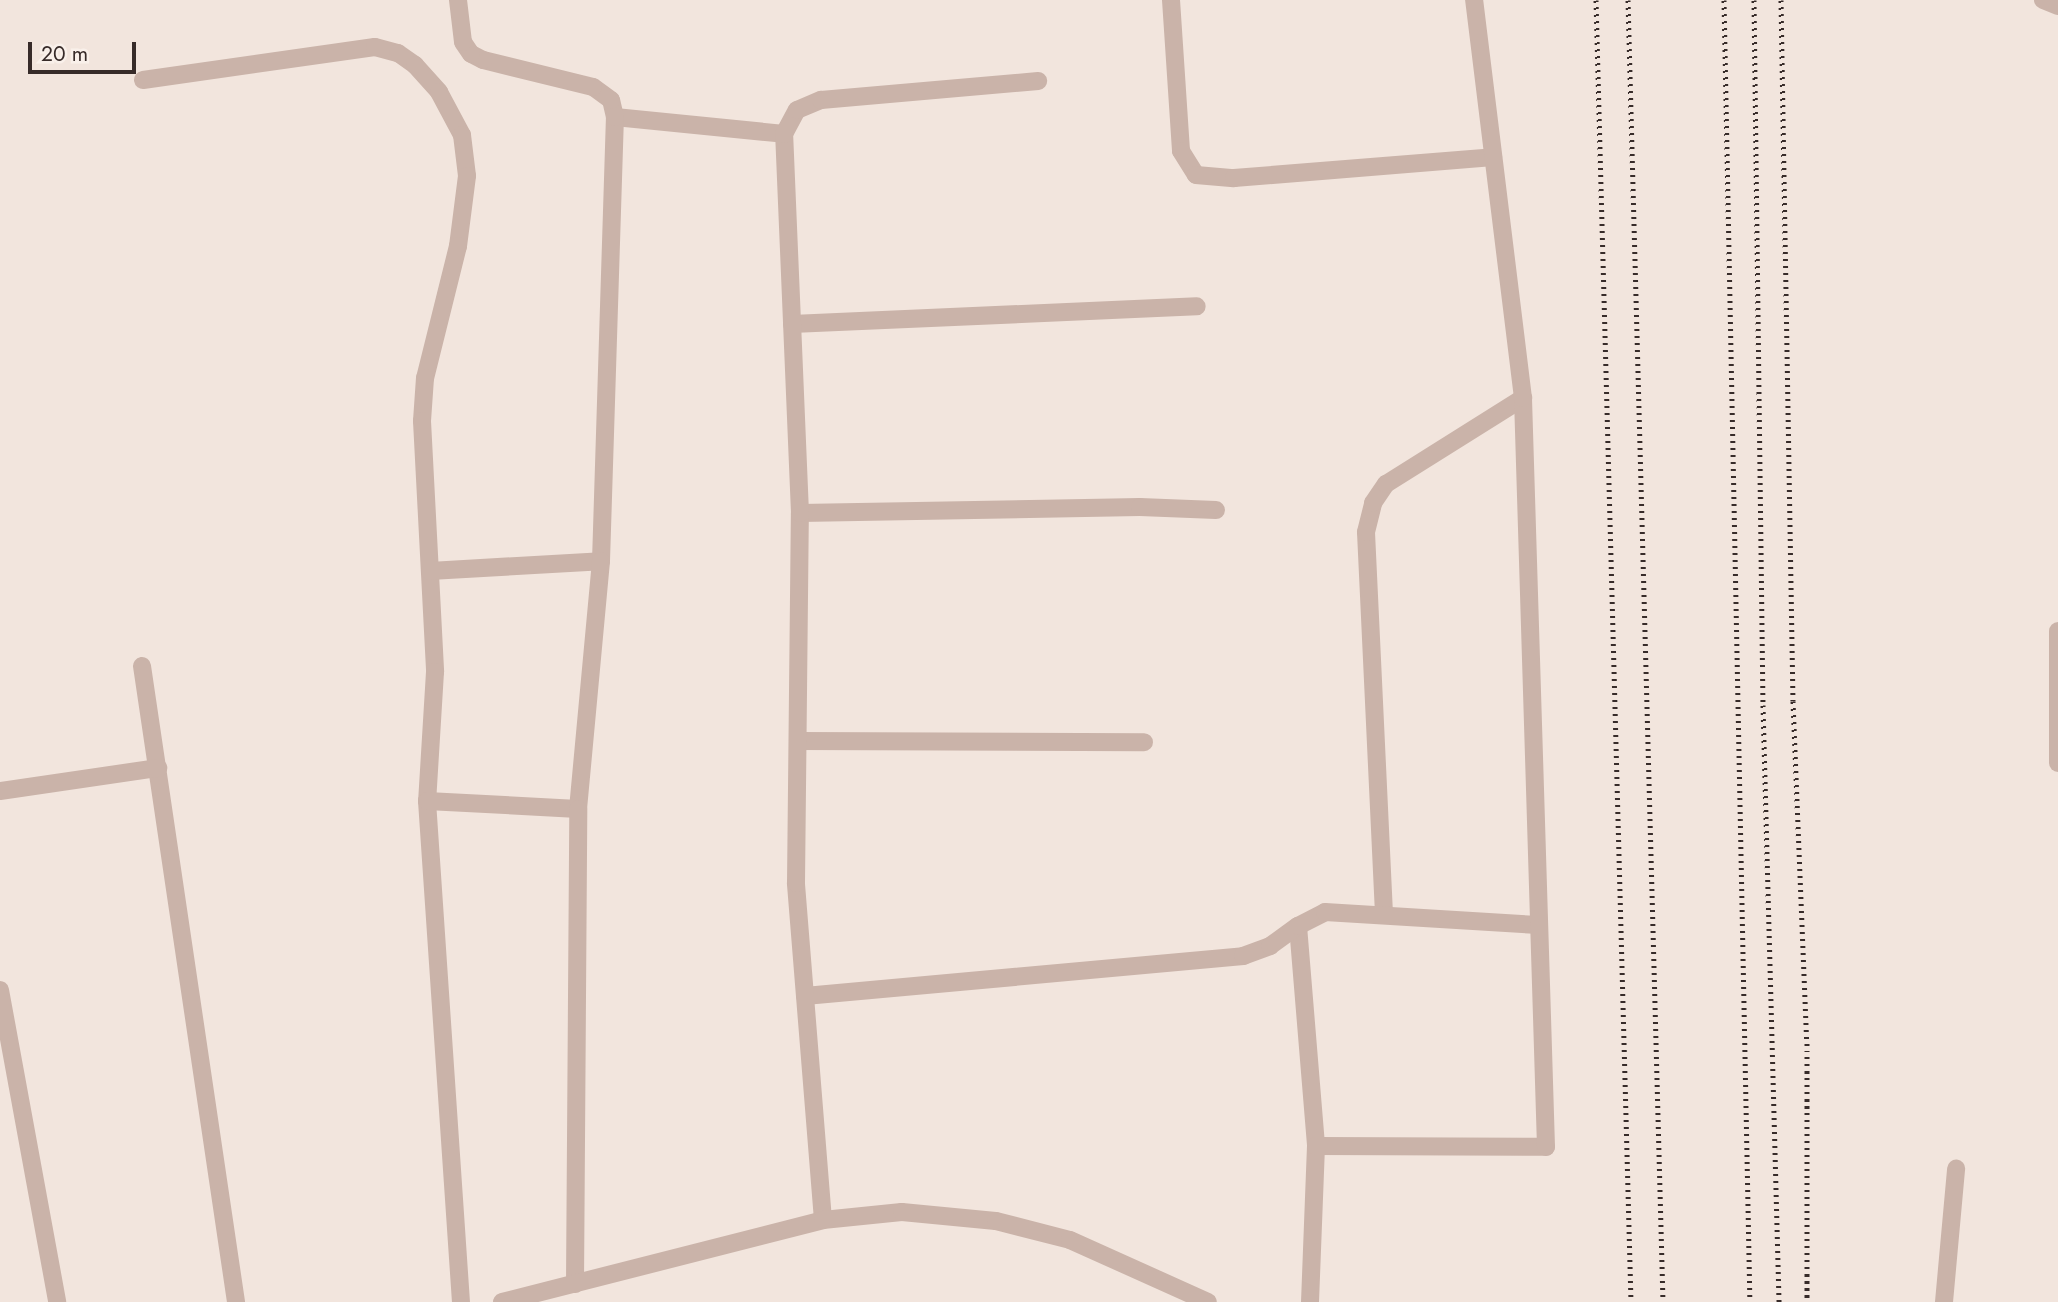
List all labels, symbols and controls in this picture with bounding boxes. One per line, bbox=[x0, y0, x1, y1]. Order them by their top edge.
scale bar bbox=[32, 28, 140, 72]
text: 20 m bbox=[41, 39, 88, 69]

